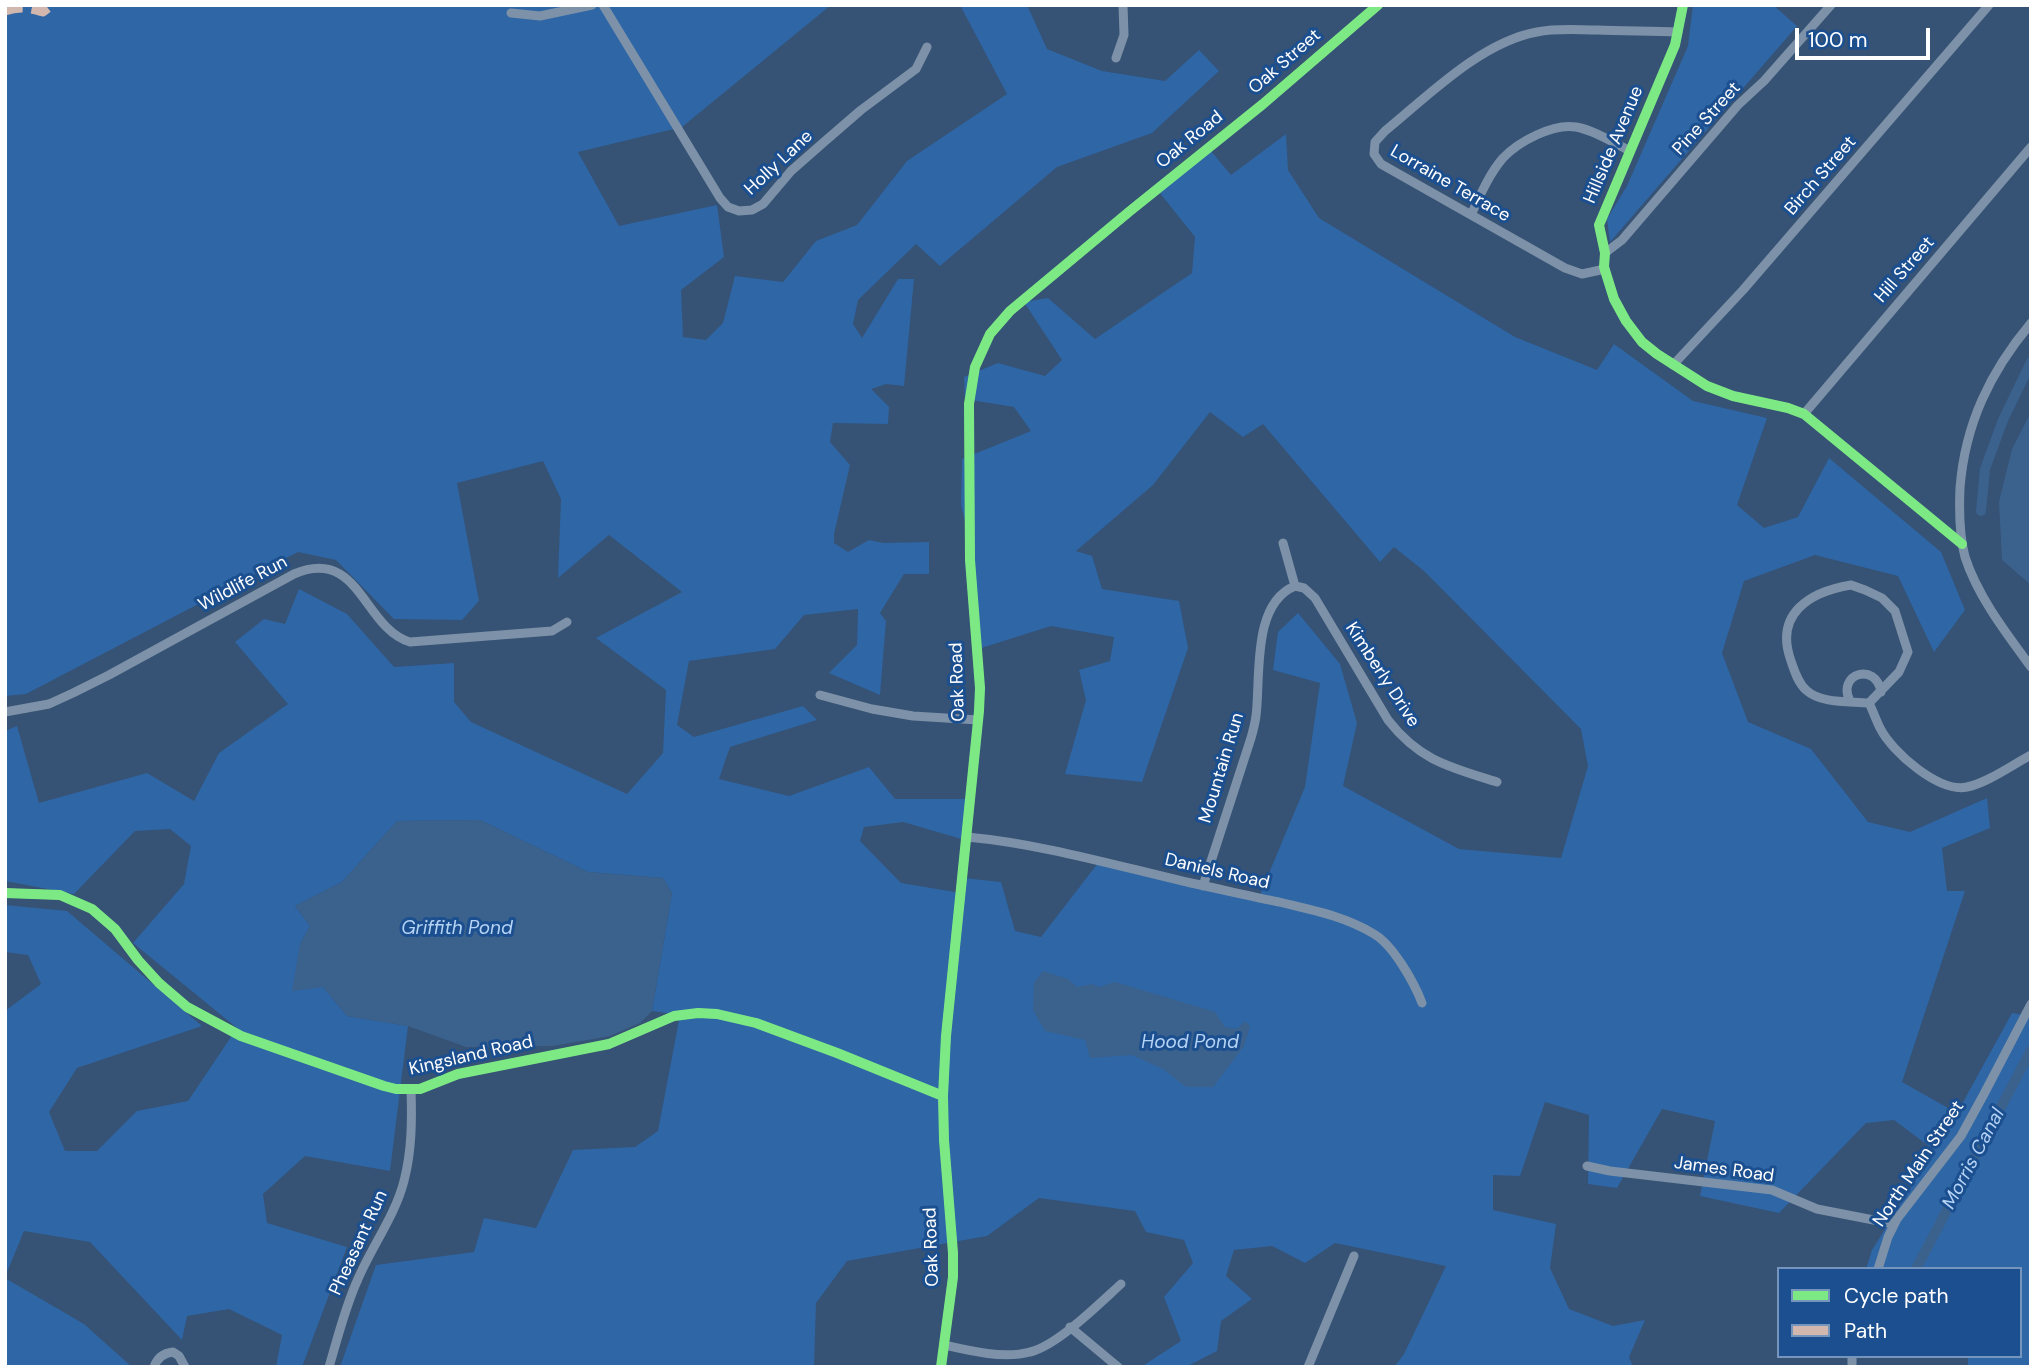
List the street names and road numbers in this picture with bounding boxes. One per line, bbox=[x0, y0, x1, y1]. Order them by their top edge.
street label: Oak Street bbox=[1244, 25, 1326, 99]
street label: Pine Street bbox=[1668, 78, 1746, 160]
street label: Hillside Avenue bbox=[1580, 83, 1648, 207]
street label: Oak Road bbox=[1152, 107, 1228, 173]
street label: Holly Lane bbox=[740, 126, 818, 200]
street label: Birch Street bbox=[1781, 132, 1861, 220]
street label: Lorraine Terrace bbox=[1386, 141, 1514, 227]
street label: Hill Street bbox=[1870, 233, 1940, 307]
street label: Wildlife Run bbox=[195, 552, 291, 616]
street label: Kimberly Drive bbox=[1340, 619, 1424, 731]
street label: Oak Road bbox=[946, 642, 970, 722]
street label: Mountain Run bbox=[1195, 710, 1249, 826]
street label: Daniels Road bbox=[1163, 849, 1271, 895]
street label: Kingsland Road bbox=[407, 1031, 535, 1081]
street label: North Main Street bbox=[1869, 1097, 1969, 1231]
street label: James Road bbox=[1673, 1152, 1775, 1188]
street label: Pheasant Run bbox=[325, 1187, 393, 1299]
street label: Oak Road bbox=[920, 1207, 944, 1287]

